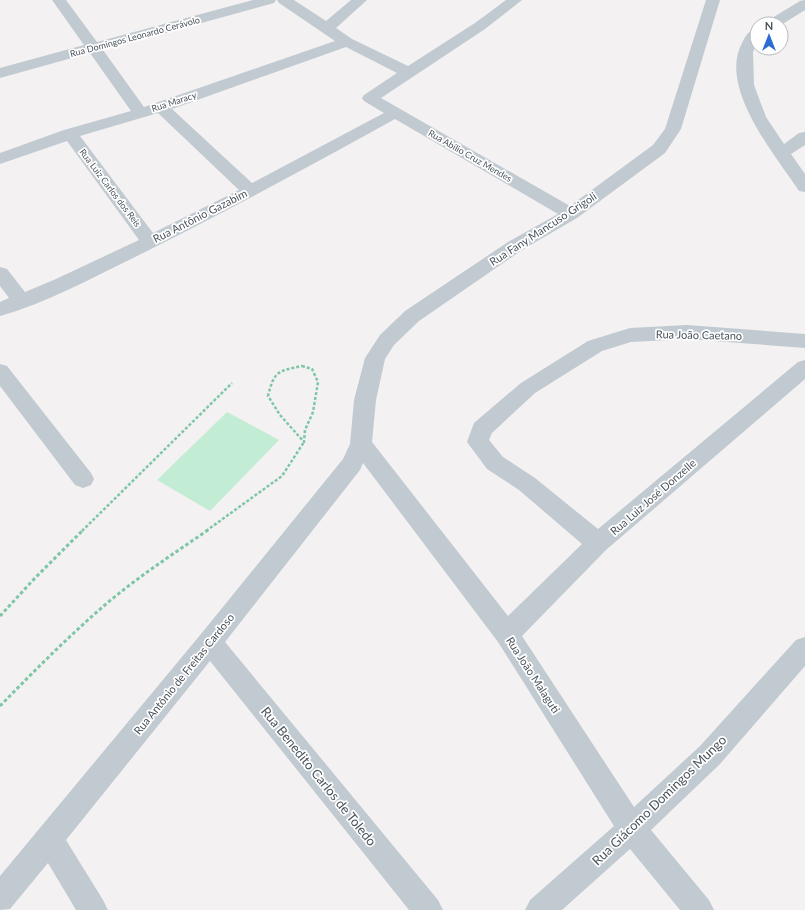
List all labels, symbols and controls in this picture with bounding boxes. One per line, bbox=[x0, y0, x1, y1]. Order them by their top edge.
street label: Rua Domingos Leonardo Cerávolo bbox=[69, 14, 201, 59]
north arrow bbox=[749, 16, 789, 56]
text: N bbox=[765, 19, 773, 32]
street label: Rua Maracy bbox=[150, 89, 198, 114]
street label: Rua Abílio Cruz Mendes bbox=[427, 127, 514, 184]
street label: Rua Luiz Carlos dos Reis bbox=[77, 147, 143, 229]
street label: Rua Antônio Gazabim bbox=[151, 186, 249, 245]
street label: Rua Fany Mancuso Grigoli bbox=[487, 189, 599, 268]
street label: Rua João Caetano bbox=[656, 327, 742, 342]
street label: Rua Luiz José Donzelle bbox=[607, 456, 698, 537]
street label: Rua Antônio de Freitas Cardoso bbox=[131, 611, 236, 737]
street label: Rua João Malaguti bbox=[504, 634, 563, 715]
street label: Rua Benedito Carlos de Toledo bbox=[258, 703, 380, 849]
street label: Rua Giácomo Domingos Mungo bbox=[589, 732, 729, 868]

